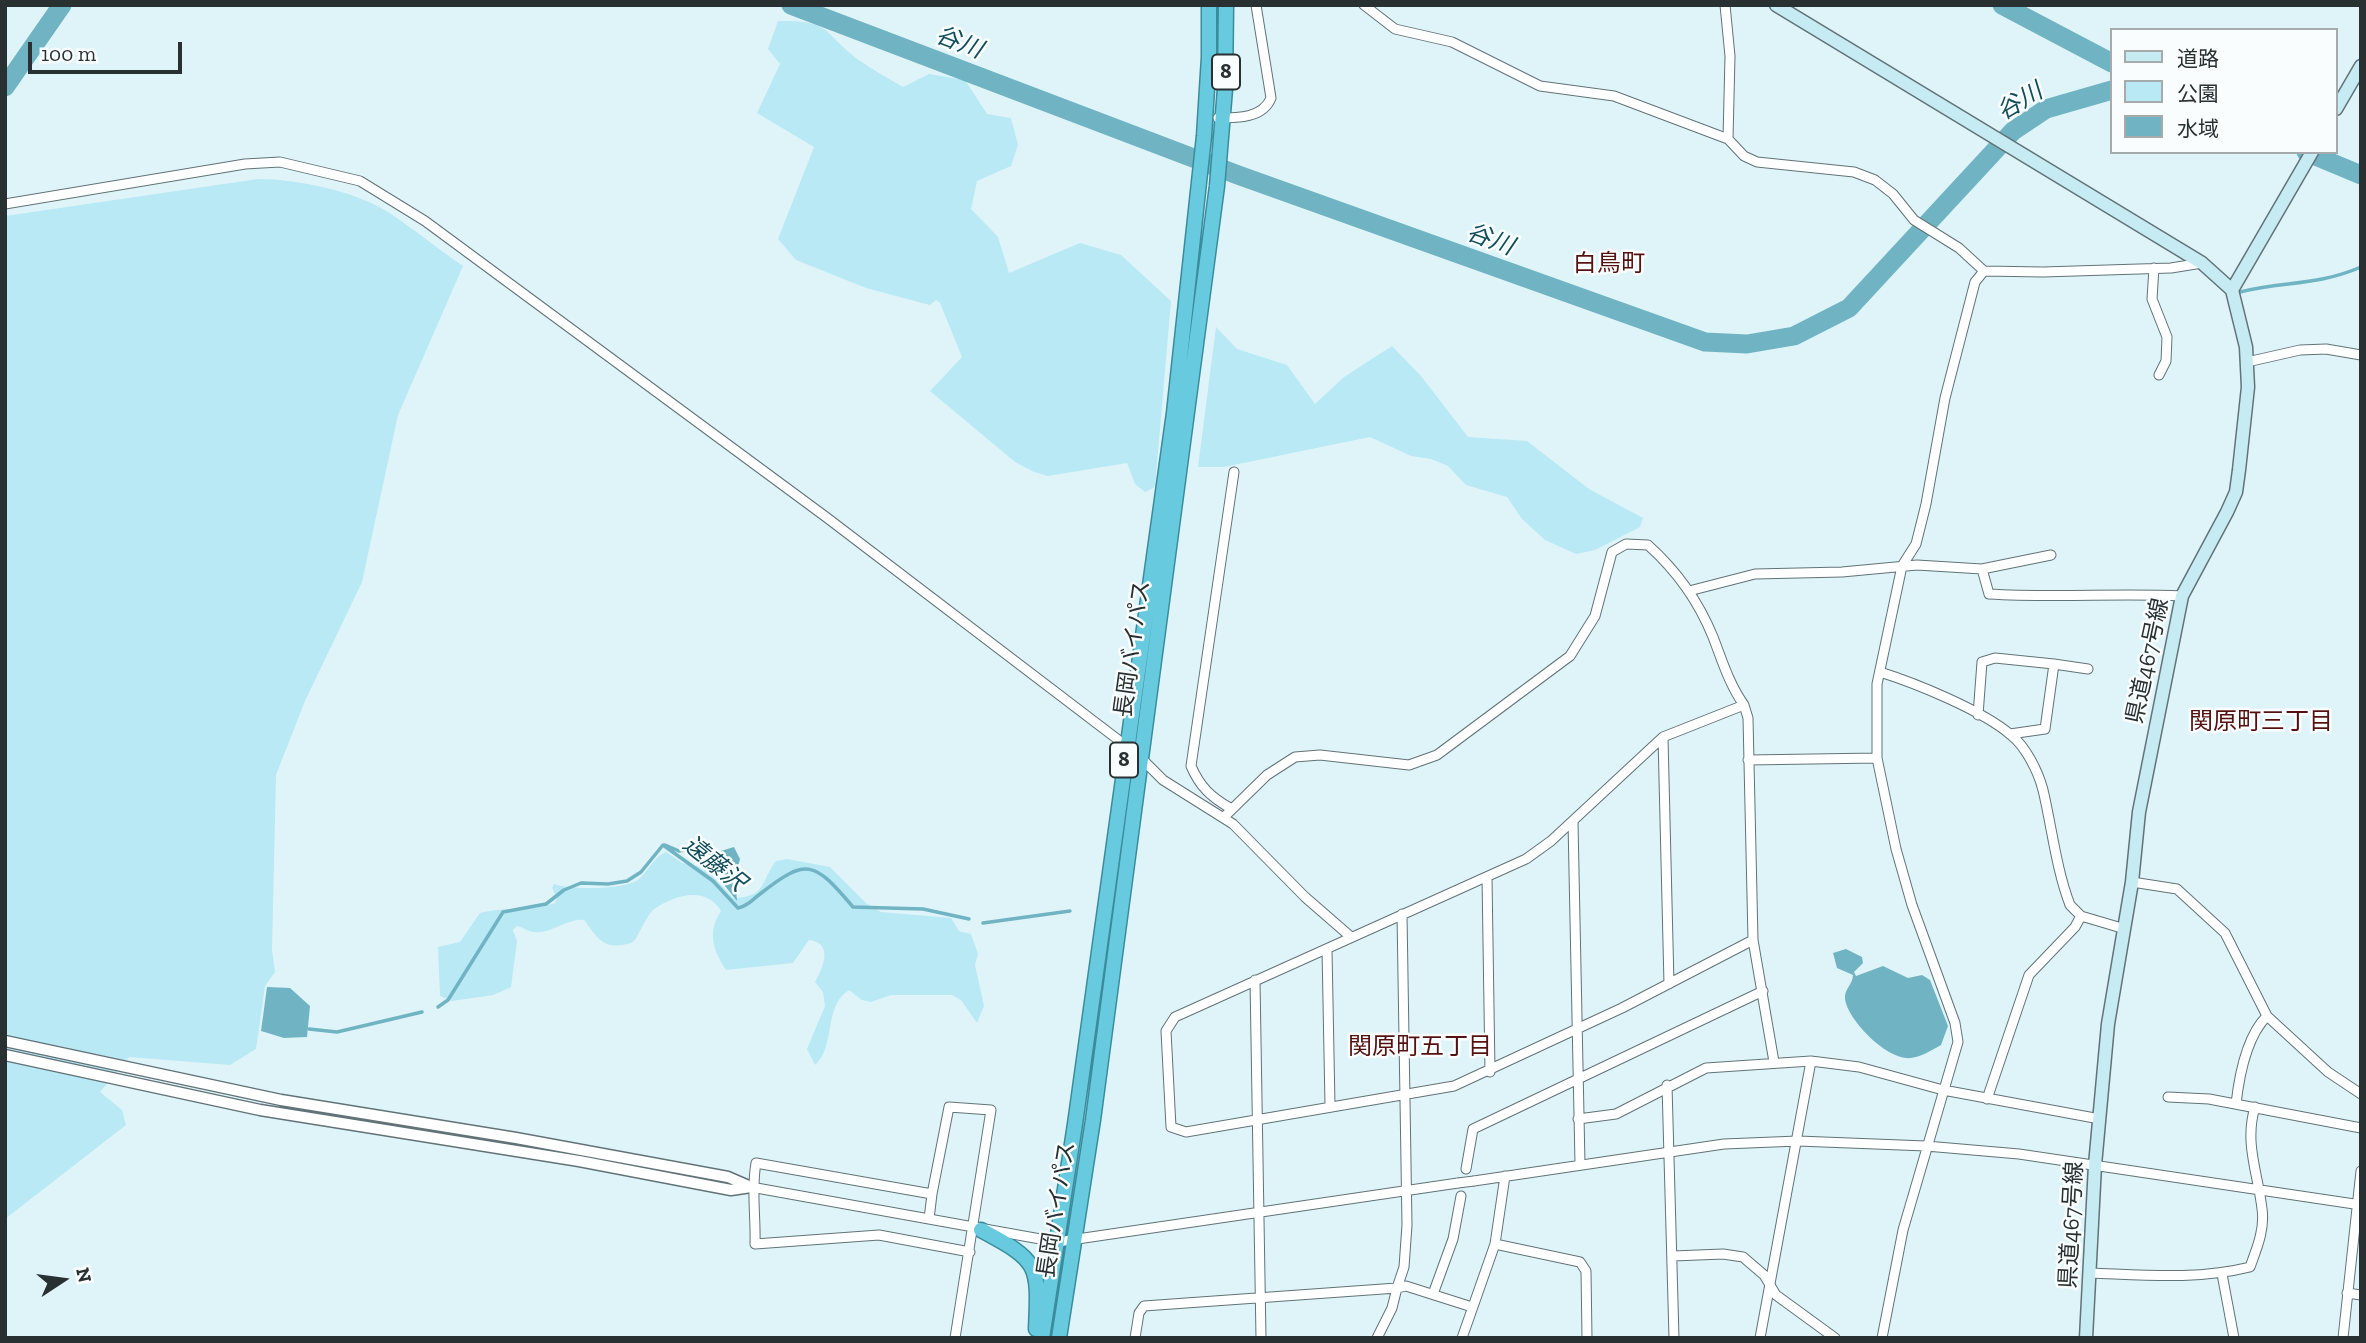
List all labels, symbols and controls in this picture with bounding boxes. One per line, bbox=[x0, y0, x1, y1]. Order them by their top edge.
water label: 谷川 bbox=[931, 21, 987, 65]
scale bar bbox=[32, 28, 186, 72]
legend bbox=[2110, 28, 2338, 154]
text: 100 m bbox=[41, 41, 96, 66]
text: 道路 bbox=[2177, 46, 2219, 71]
road number: 8 bbox=[1212, 55, 1240, 90]
water label: 谷川 bbox=[1992, 77, 2048, 127]
text: 公園 bbox=[2177, 81, 2219, 106]
text: 水域 bbox=[2177, 116, 2219, 141]
water label: 谷川 bbox=[1463, 218, 1517, 262]
district label: 白鳥町 bbox=[1573, 250, 1645, 278]
street label: 長岡バイパス bbox=[1110, 579, 1156, 719]
street label: 県道467号線 bbox=[2121, 596, 2175, 726]
district label: 関原町三丁目 bbox=[2189, 708, 2333, 736]
road number: 8 bbox=[1110, 742, 1138, 778]
water label: 遠藤沢 bbox=[677, 830, 751, 898]
district label: 関原町五丁目 bbox=[1348, 1033, 1492, 1061]
street label: 長岡バイパス bbox=[1033, 1140, 1081, 1280]
street label: 県道467号線 bbox=[2055, 1161, 2089, 1289]
north arrow bbox=[28, 1245, 98, 1315]
text: N bbox=[71, 1266, 97, 1285]

